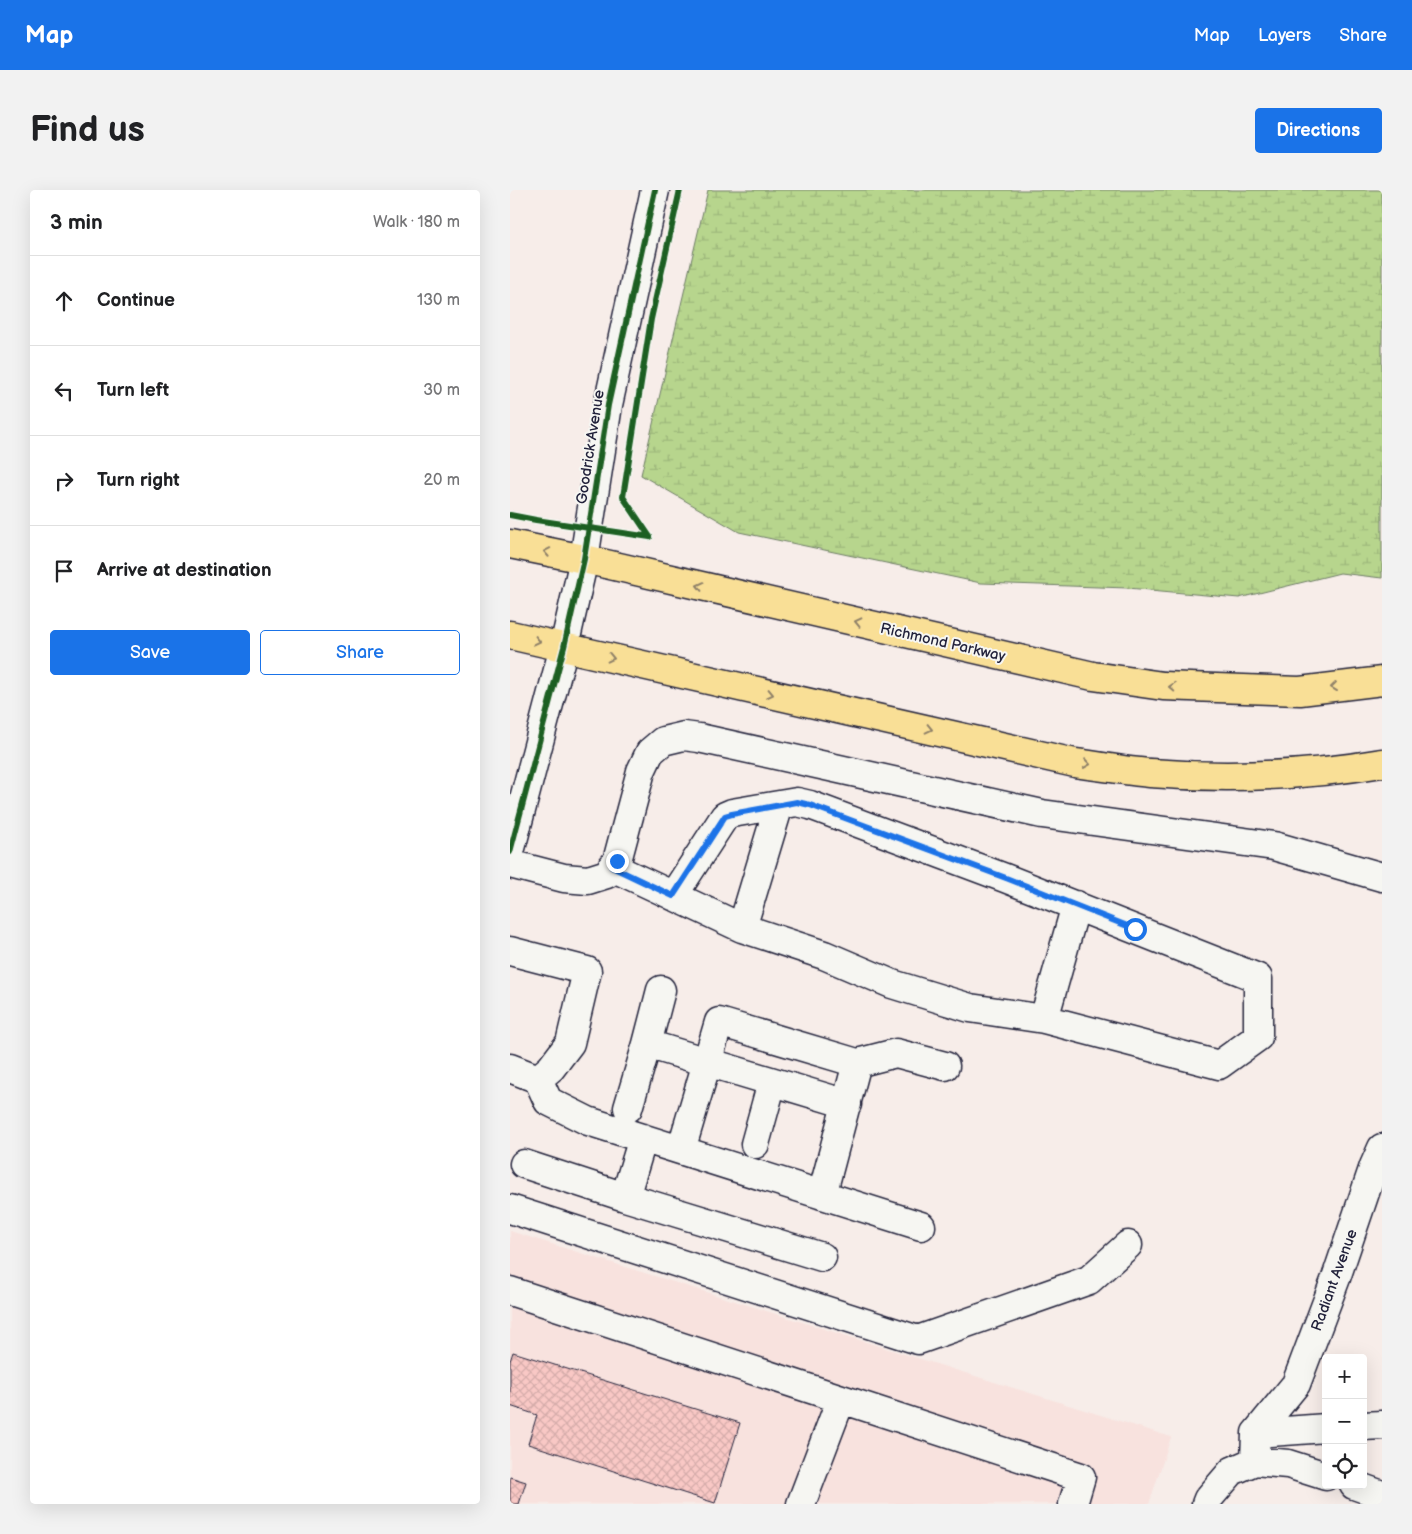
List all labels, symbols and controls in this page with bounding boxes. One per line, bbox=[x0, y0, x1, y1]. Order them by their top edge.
text: Map bbox=[25, 21, 73, 50]
text: Map bbox=[1194, 25, 1230, 46]
text: Layers bbox=[1258, 25, 1311, 46]
text: Share bbox=[1339, 25, 1387, 46]
button: Directions bbox=[1255, 108, 1382, 153]
text: Find us bbox=[30, 109, 145, 152]
text: 3 min bbox=[50, 210, 103, 235]
text: Walk · 180 m bbox=[373, 213, 460, 232]
icon: ahead bbox=[50, 287, 78, 315]
text: Continue bbox=[97, 289, 175, 312]
text: 130 m bbox=[417, 291, 460, 310]
icon: left bbox=[50, 377, 78, 405]
text: Turn left bbox=[97, 379, 169, 402]
text: 30 m bbox=[423, 381, 460, 400]
street label: Goodrick Avenue bbox=[572, 388, 609, 506]
icon: right bbox=[50, 467, 78, 495]
text: Turn right bbox=[97, 469, 180, 492]
text: 20 m bbox=[424, 471, 460, 490]
one-way arrow bbox=[543, 547, 552, 557]
icon: arrive bbox=[50, 557, 78, 585]
text: Arrive at destination bbox=[97, 559, 272, 582]
one-way arrow bbox=[696, 581, 705, 592]
one-way arrow bbox=[854, 617, 863, 628]
street label: Richmond Parkway bbox=[878, 619, 1007, 666]
button: Save bbox=[50, 630, 250, 675]
button: Share bbox=[260, 630, 460, 675]
one-way arrow bbox=[533, 635, 541, 646]
one-way arrow bbox=[607, 652, 616, 663]
one-way arrow bbox=[1167, 681, 1175, 692]
one-way arrow bbox=[1329, 681, 1337, 692]
one-way arrow bbox=[766, 688, 774, 699]
one-way arrow bbox=[924, 724, 933, 734]
one-way arrow bbox=[1084, 758, 1092, 769]
route end bbox=[606, 850, 629, 873]
route start bbox=[1124, 918, 1147, 941]
street label: Radiant Avenue bbox=[1307, 1226, 1362, 1334]
map controls bbox=[1322, 1354, 1367, 1489]
button: + bbox=[1322, 1354, 1367, 1399]
button: − bbox=[1322, 1399, 1367, 1444]
button: locate bbox=[1322, 1444, 1367, 1489]

